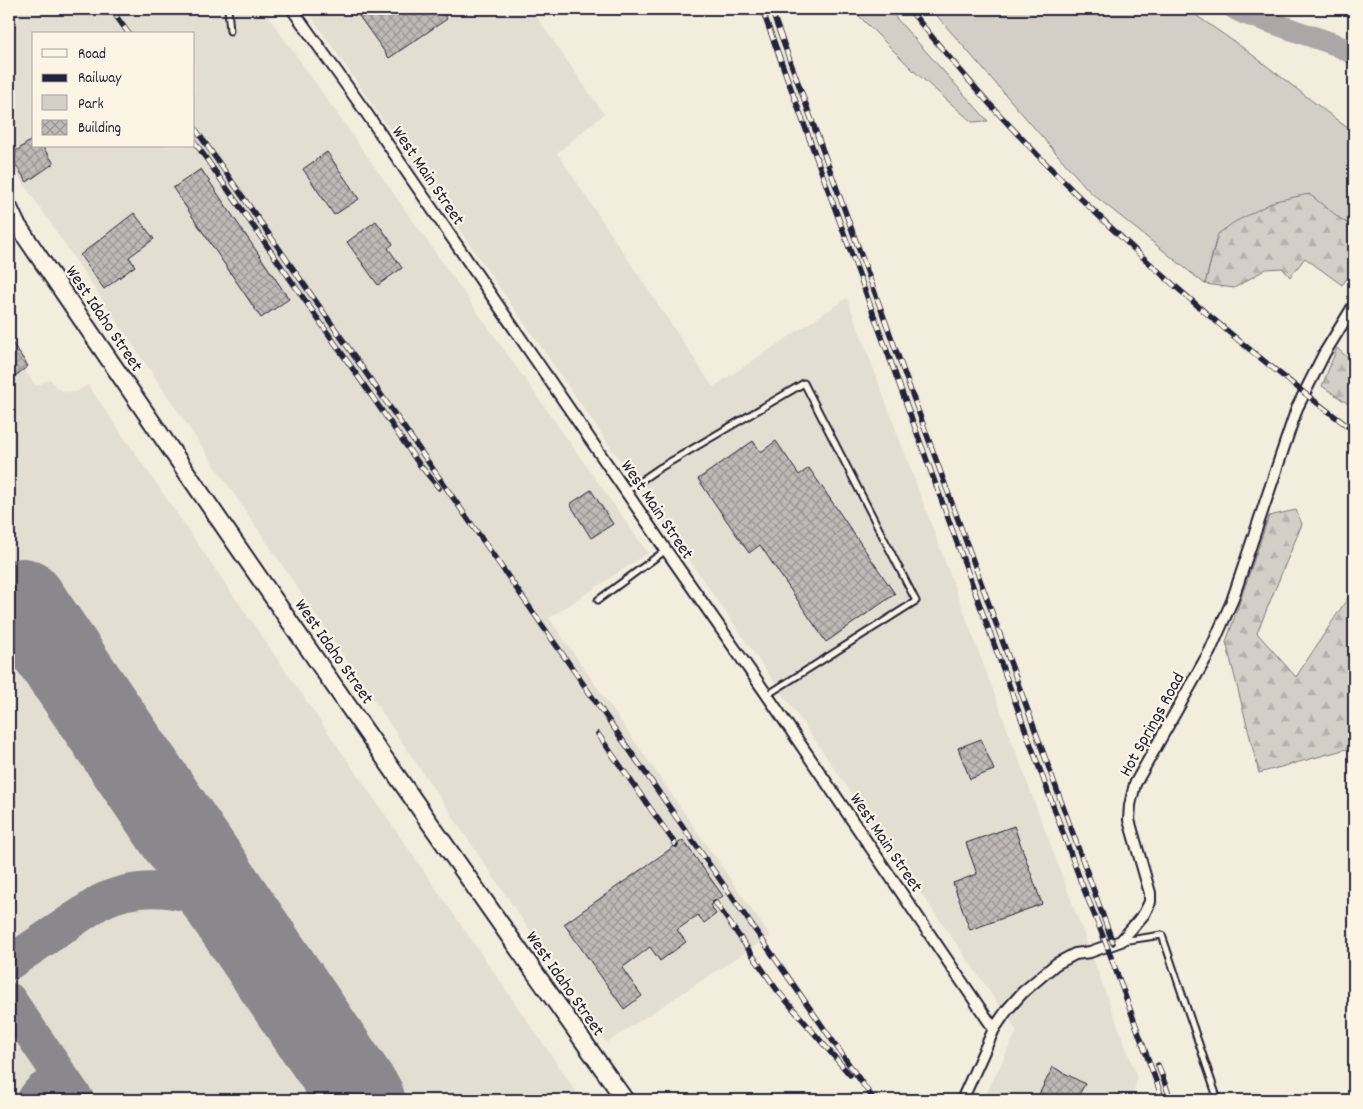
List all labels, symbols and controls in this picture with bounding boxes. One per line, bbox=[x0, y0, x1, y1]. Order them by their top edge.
legend bbox=[32, 32, 195, 148]
text: Road bbox=[78, 44, 106, 66]
text: Railway bbox=[78, 68, 122, 90]
text: Park bbox=[78, 94, 104, 116]
text: Building bbox=[78, 118, 121, 140]
street label: West Main Street bbox=[384, 122, 470, 231]
street label: West Idaho Street bbox=[58, 261, 148, 378]
street label: West Main Street bbox=[613, 456, 699, 565]
street label: West Idaho Street bbox=[287, 595, 379, 710]
street label: Hot Springs Road bbox=[1114, 669, 1192, 782]
street label: West Main Street bbox=[842, 789, 928, 898]
street label: West Idaho Street bbox=[518, 927, 610, 1042]

